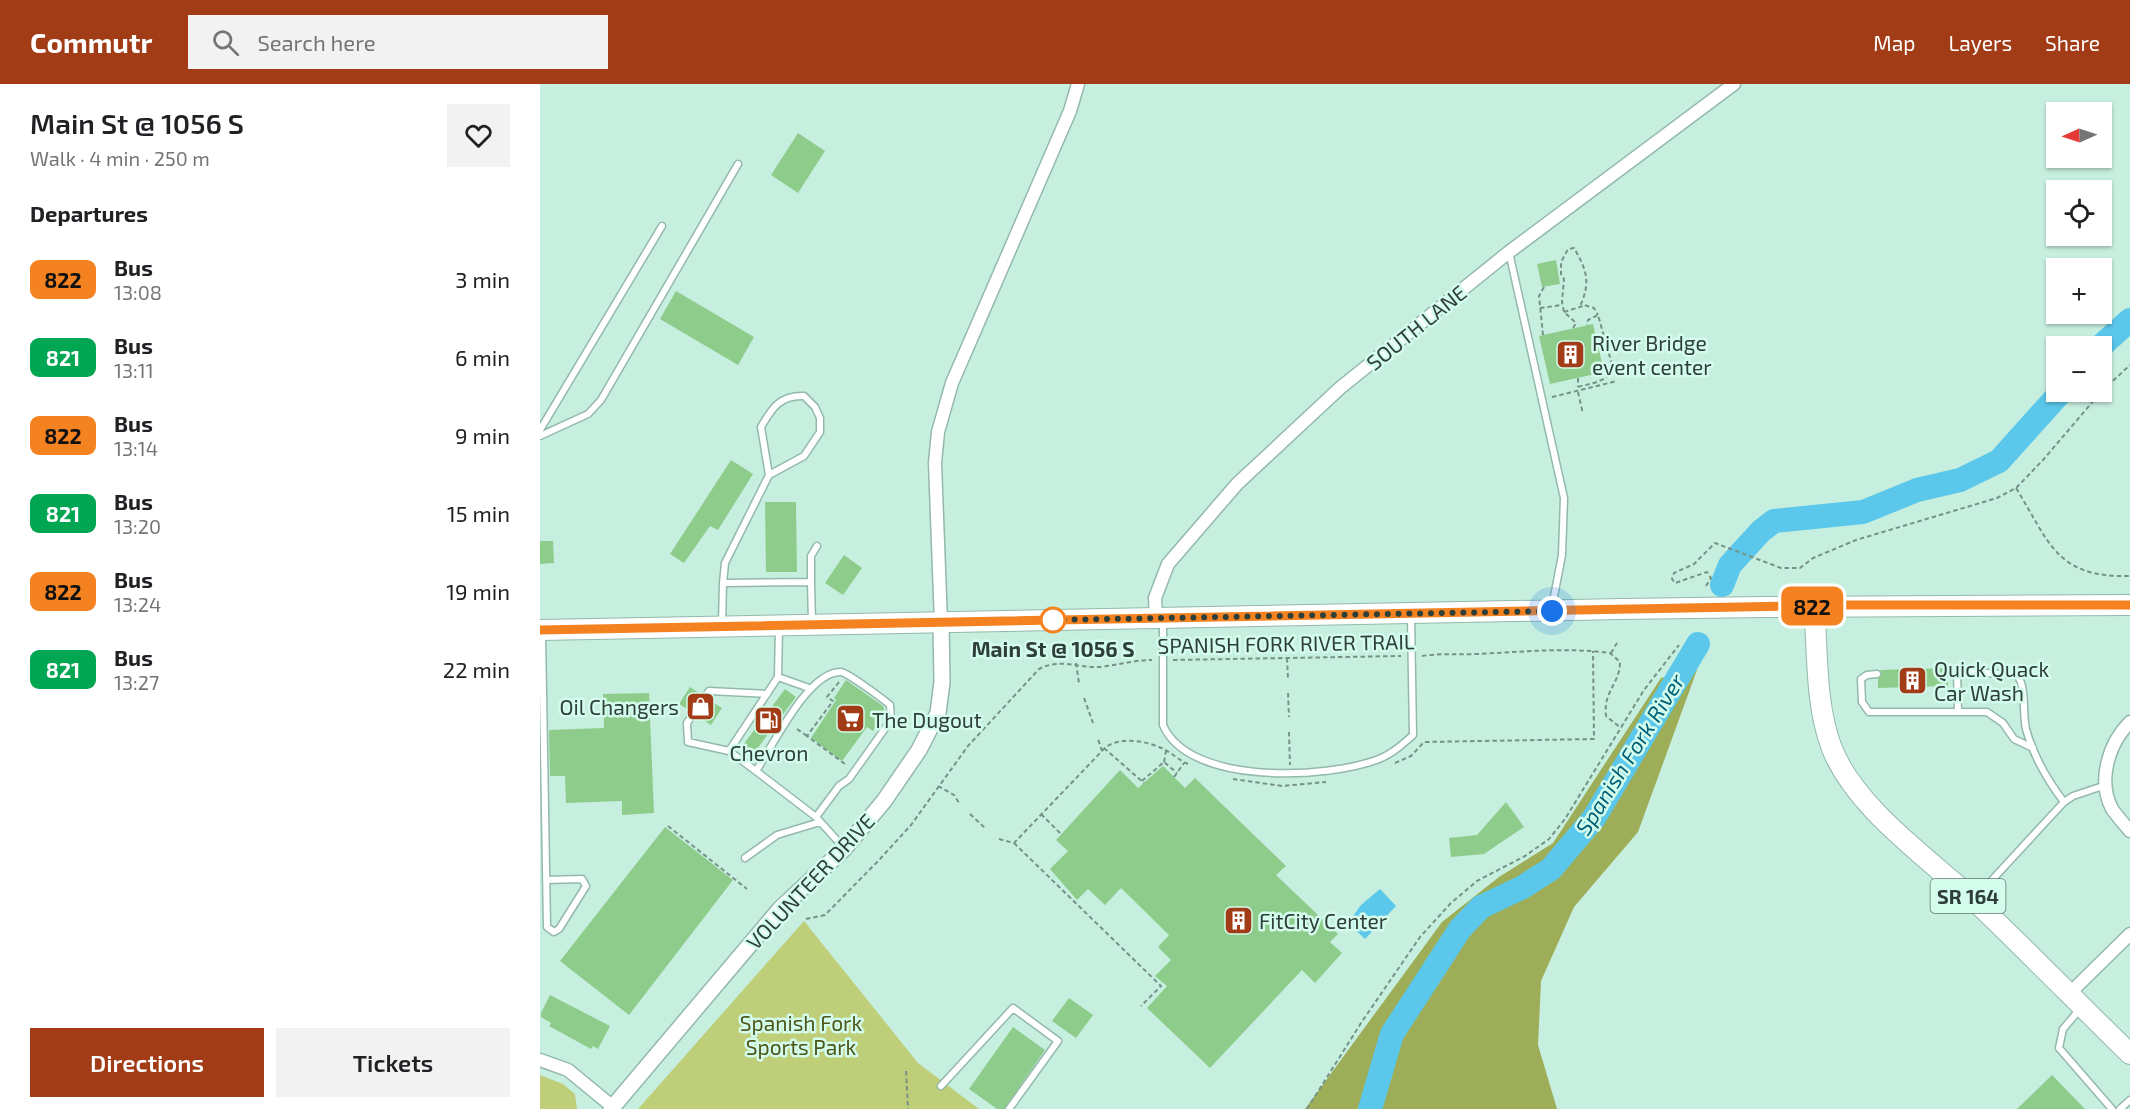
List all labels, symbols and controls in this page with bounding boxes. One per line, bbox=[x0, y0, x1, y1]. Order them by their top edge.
search box bbox=[188, 15, 608, 69]
text: Commutr bbox=[30, 25, 152, 59]
icon: search bbox=[209, 26, 242, 59]
text: Search here bbox=[257, 29, 376, 55]
text: Map bbox=[1873, 30, 1915, 55]
text: Layers bbox=[1948, 30, 2012, 55]
text: Share bbox=[2045, 30, 2100, 55]
north arrow bbox=[2046, 102, 2112, 168]
map controls bbox=[2046, 102, 2112, 402]
button: heart bbox=[447, 104, 510, 167]
text: Main St @ 1056 S bbox=[30, 106, 244, 140]
text: Walk · 4 min · 250 m bbox=[30, 146, 210, 170]
button: locate bbox=[2046, 180, 2112, 246]
text: Departures bbox=[30, 200, 148, 226]
text: Bus bbox=[114, 254, 153, 280]
button: + bbox=[2046, 258, 2112, 324]
text: 3 min bbox=[455, 266, 510, 292]
text: 822 bbox=[44, 267, 82, 292]
street label: SOUTH LANE bbox=[1361, 279, 1471, 375]
text: 13:08 bbox=[114, 280, 162, 304]
place label: River Bridge event center bbox=[1592, 330, 1712, 379]
text: Bus bbox=[114, 332, 153, 358]
button: − bbox=[2046, 336, 2112, 402]
building icon: River Bridge event center bbox=[1555, 338, 1587, 370]
text: 6 min bbox=[455, 344, 510, 370]
text: 821 bbox=[46, 345, 80, 370]
text: 13:11 bbox=[114, 358, 154, 382]
text: Bus bbox=[114, 410, 153, 436]
text: 9 min bbox=[455, 422, 510, 448]
text: 822 bbox=[44, 423, 82, 448]
text: 13:14 bbox=[114, 436, 158, 460]
text: Bus bbox=[114, 488, 153, 514]
text: 15 min bbox=[447, 500, 510, 526]
text: 821 bbox=[46, 501, 80, 526]
text: 13:20 bbox=[114, 514, 161, 538]
text: Bus bbox=[114, 566, 153, 592]
text: 19 min bbox=[446, 578, 510, 604]
text: 822 bbox=[44, 579, 82, 604]
line badge: 822 bbox=[1778, 586, 1846, 626]
text: 13:24 bbox=[114, 592, 161, 616]
text: 822 bbox=[1793, 594, 1831, 619]
your location bbox=[1537, 596, 1567, 626]
marker: Main St @ 1056 S bbox=[1040, 607, 1066, 633]
street label: SPANISH FORK RIVER TRAIL bbox=[1157, 628, 1415, 658]
place label: Main St @ 1056 S bbox=[971, 636, 1135, 661]
text: Bus bbox=[114, 644, 153, 670]
text: 22 min bbox=[443, 656, 510, 682]
place label: Quick Quack Car Wash bbox=[1934, 656, 2049, 705]
text: 821 bbox=[46, 657, 80, 682]
building icon: Quick Quack Car Wash bbox=[1897, 664, 1929, 696]
water label: Spanish Fork River bbox=[1569, 668, 1690, 839]
text: 13:27 bbox=[114, 670, 159, 694]
shop icon: Oil Changers bbox=[684, 690, 716, 722]
place label: Oil Changers bbox=[559, 694, 679, 719]
supermarket icon: The Dugout bbox=[835, 703, 867, 735]
fuel station icon: Chevron bbox=[753, 705, 785, 737]
place label: The Dugout bbox=[872, 707, 982, 732]
place label: Chevron bbox=[730, 740, 808, 765]
street label: VOLUNTEER DRIVE bbox=[741, 808, 879, 954]
road number: SR 164 bbox=[1930, 879, 2006, 913]
building icon: FitCity Center bbox=[1222, 904, 1254, 936]
place label: FitCity Center bbox=[1259, 908, 1388, 933]
park label: Spanish Fork Sports Park bbox=[740, 1010, 863, 1059]
button: Directions bbox=[30, 1028, 264, 1097]
button: Tickets bbox=[276, 1028, 510, 1097]

